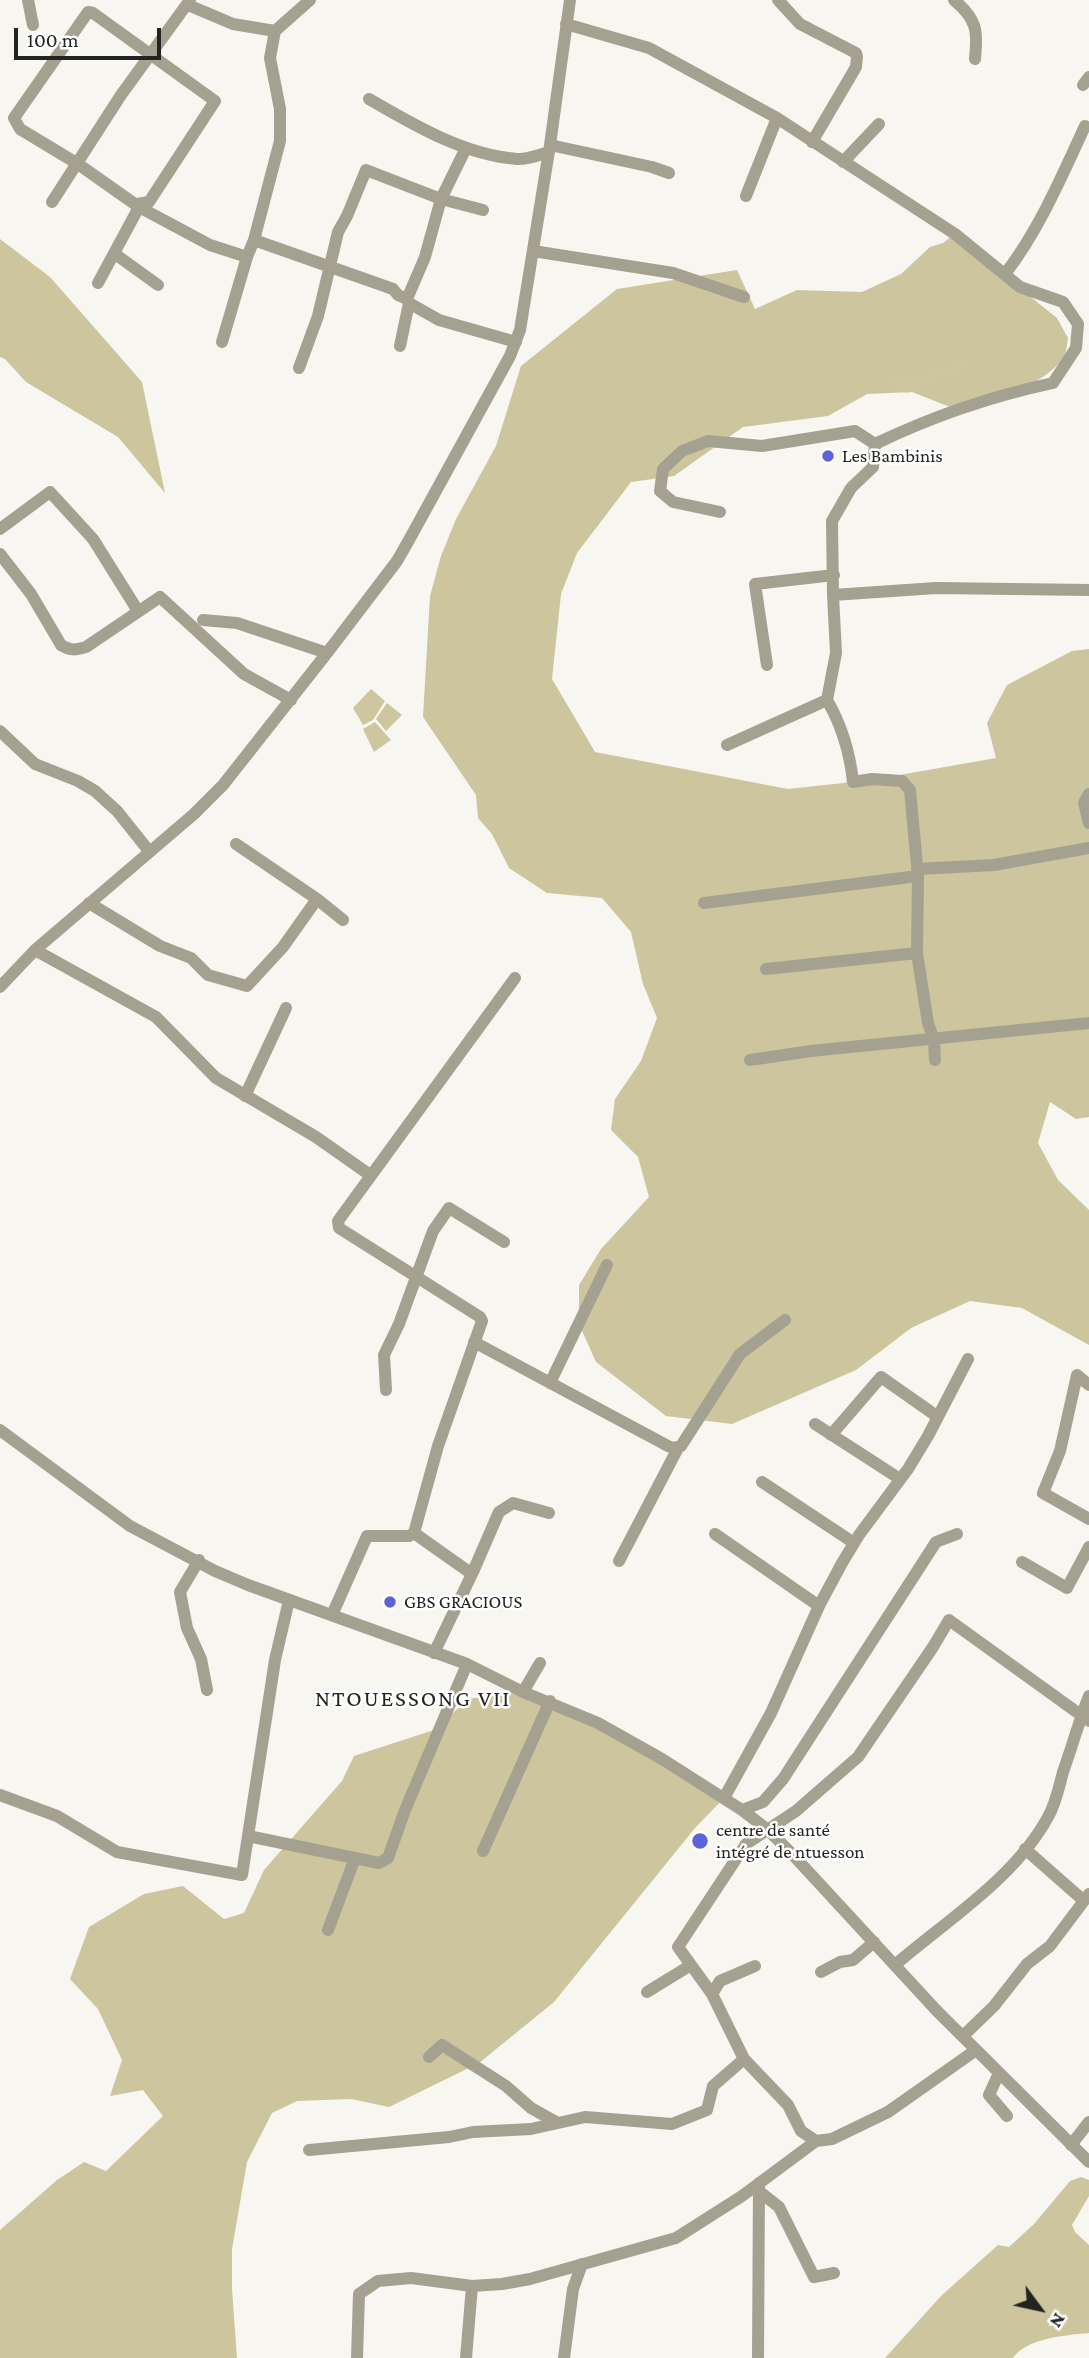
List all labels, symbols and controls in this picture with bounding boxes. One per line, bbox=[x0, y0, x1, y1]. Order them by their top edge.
scale bar bbox=[18, 14, 164, 58]
text: 100 m bbox=[27, 28, 79, 52]
place label: Les Bambinis bbox=[842, 445, 943, 467]
marker: Les Bambinis bbox=[820, 448, 836, 464]
place label: GBS GRACIOUS bbox=[404, 1591, 522, 1613]
marker: GBS GRACIOUS bbox=[382, 1594, 398, 1610]
district label: NTOUESSONG VII bbox=[317, 1685, 509, 1713]
place label: centre de santé intégré de ntuesson bbox=[716, 1819, 865, 1863]
marker: centre de santé intégré de ntuesson bbox=[690, 1831, 710, 1851]
north arrow bbox=[1005, 2274, 1075, 2344]
text: N bbox=[1046, 2310, 1070, 2332]

